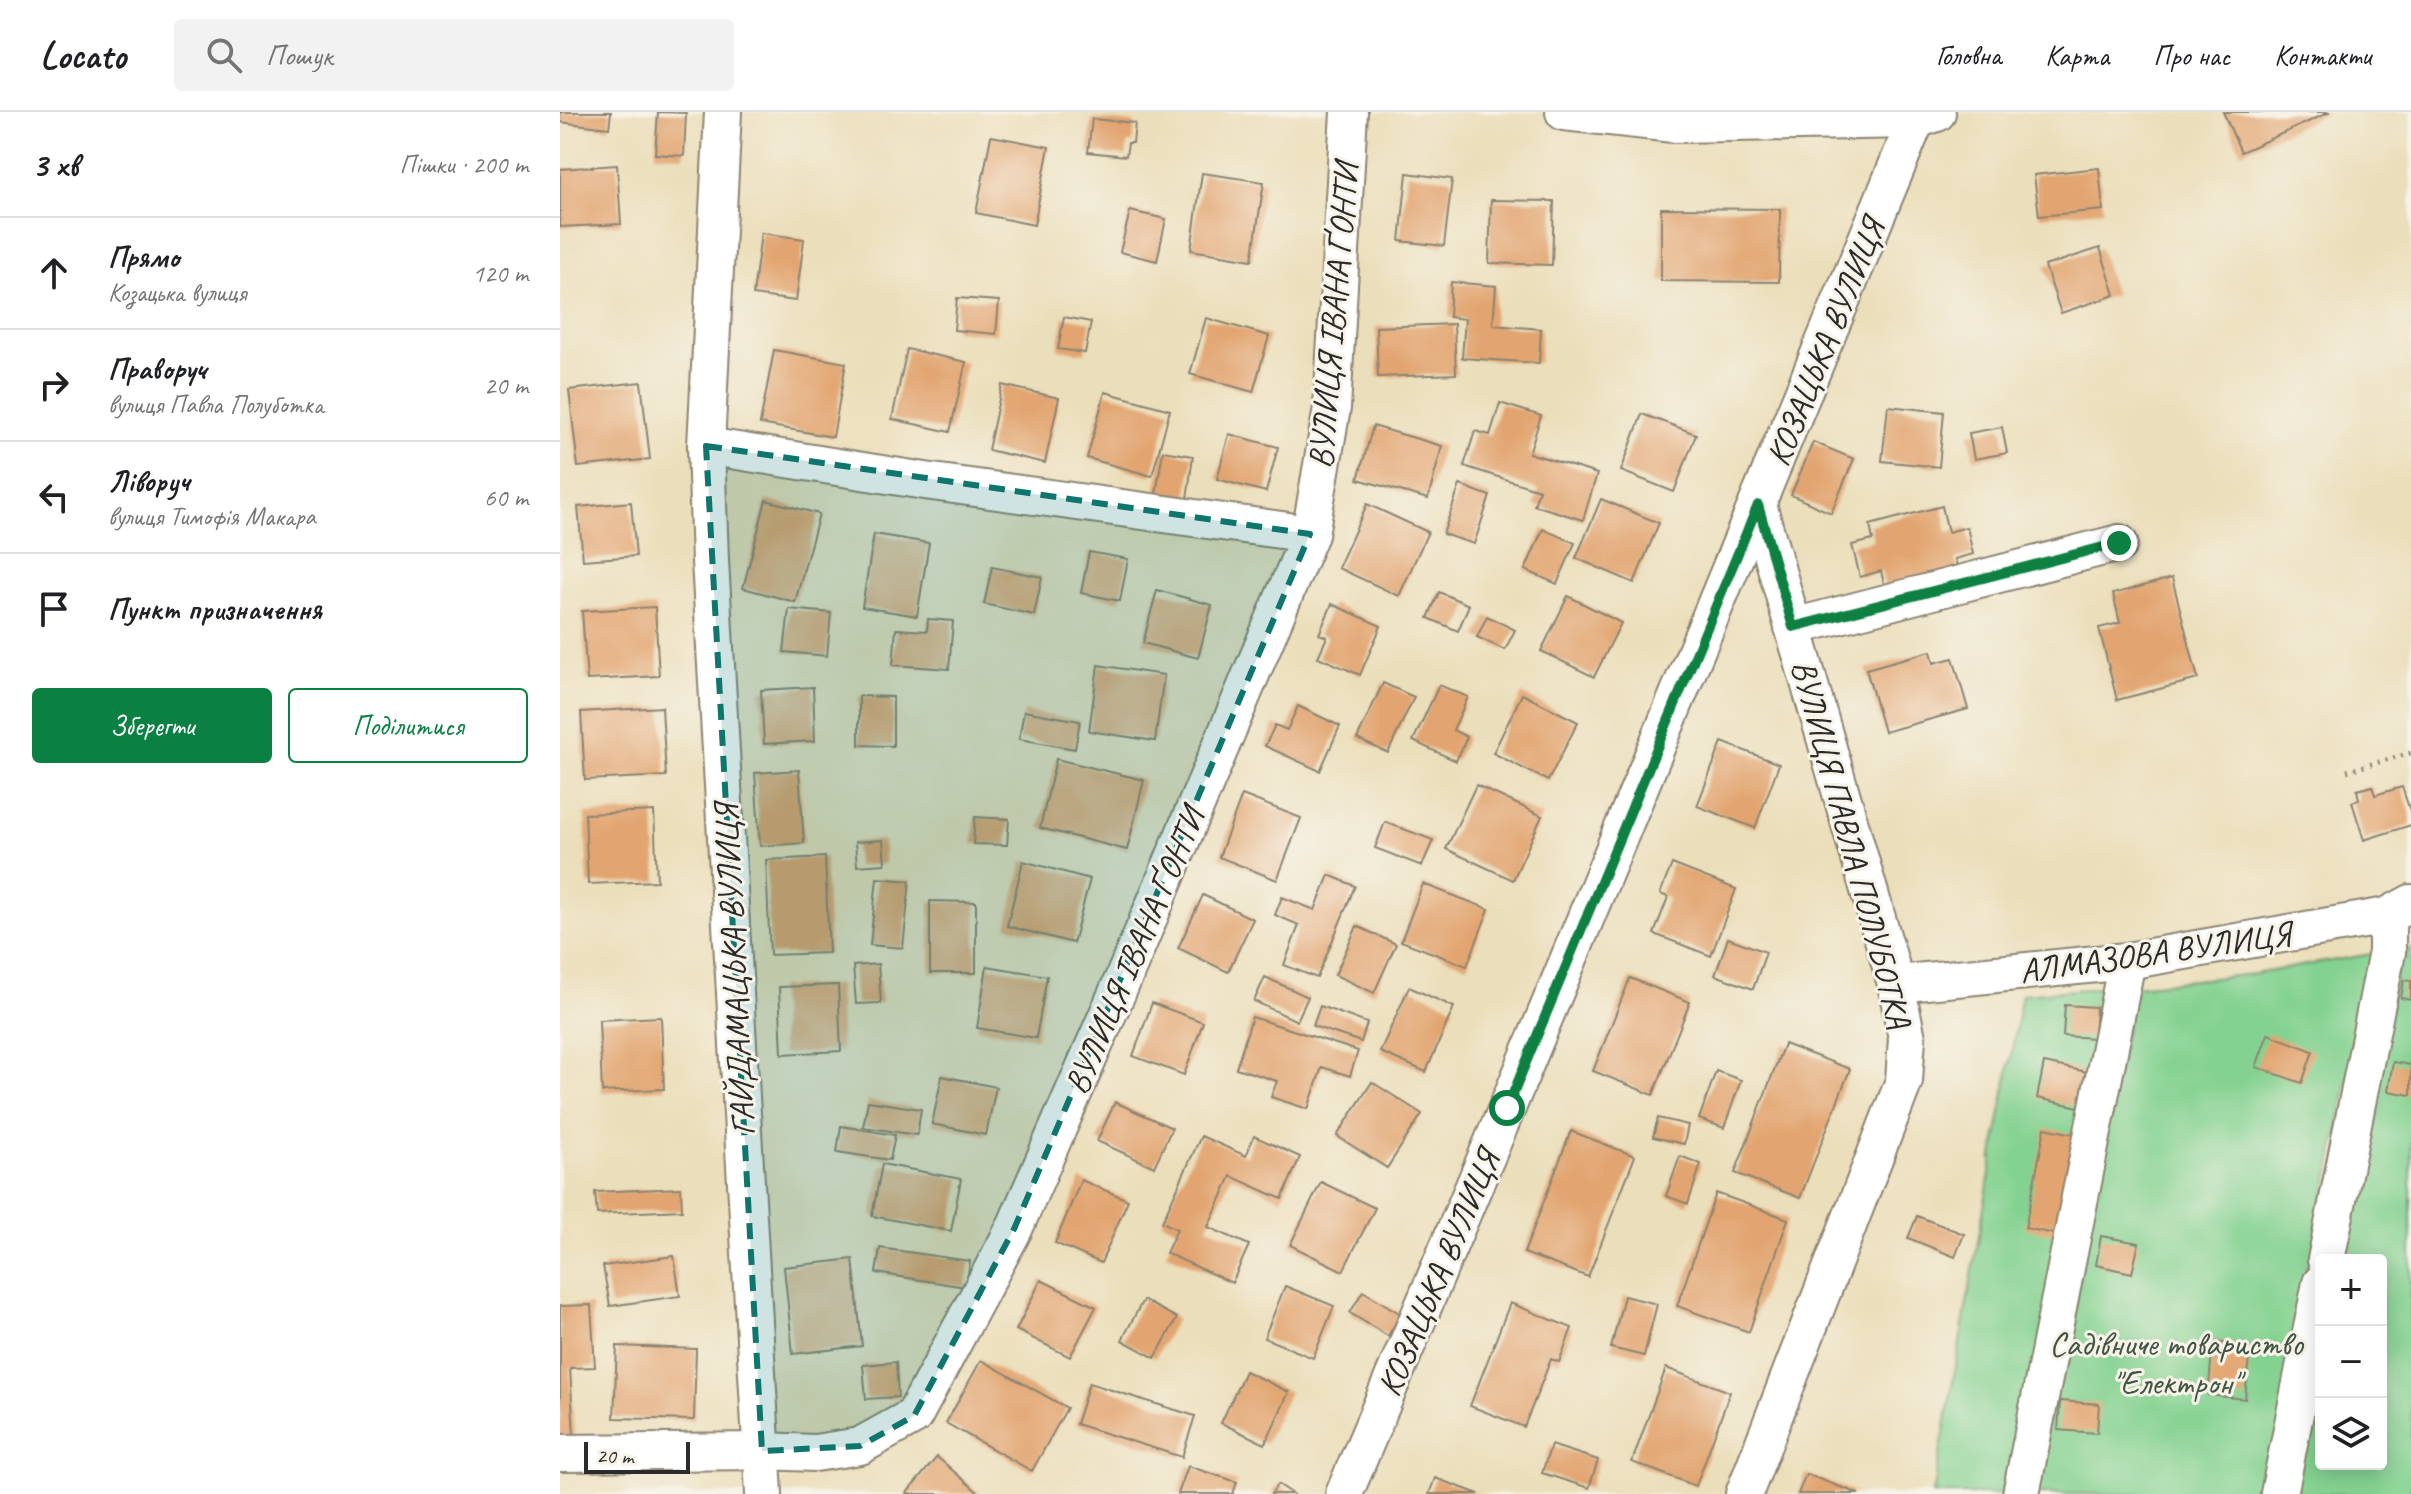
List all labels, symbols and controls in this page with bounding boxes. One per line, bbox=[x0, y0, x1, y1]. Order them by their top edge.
search box bbox=[174, 19, 734, 91]
text: Locato bbox=[40, 32, 126, 79]
icon: search bbox=[202, 33, 246, 77]
text: Пошук bbox=[266, 36, 333, 74]
text: Головна bbox=[1936, 38, 2001, 73]
text: Карта bbox=[2045, 38, 2109, 73]
text: Про нас bbox=[2153, 38, 2230, 73]
text: Контакти bbox=[2274, 38, 2371, 73]
text: 3 хв bbox=[32, 143, 78, 186]
text: Пішки · 200 m bbox=[400, 148, 528, 181]
street label: ВУЛИЦЯ ІВАНА ҐОНТИ bbox=[1298, 156, 1368, 470]
street label: КОЗАЦЬКА ВУЛИЦЯ bbox=[1756, 208, 1896, 472]
text: Прямо bbox=[108, 238, 179, 276]
icon: ahead bbox=[32, 251, 76, 295]
text: 120 m bbox=[472, 257, 528, 290]
text: Козацька вулиця bbox=[108, 276, 246, 309]
text: Праворуч bbox=[108, 350, 206, 388]
icon: right bbox=[32, 363, 76, 407]
text: 20 m bbox=[484, 369, 528, 402]
text: вулиця Павла Полуботка bbox=[108, 388, 324, 421]
text: Ліворуч bbox=[108, 462, 189, 500]
icon: left bbox=[32, 475, 76, 519]
text: 60 m bbox=[484, 481, 528, 514]
text: вулиця Тимофія Макара bbox=[108, 500, 316, 533]
route end bbox=[2101, 525, 2137, 561]
icon: arrive bbox=[32, 587, 76, 631]
text: Пункт призначення bbox=[108, 590, 322, 628]
street label: ВУЛИЦЯ ПАВЛА ПОЛУБОТКА bbox=[1782, 655, 1922, 1034]
button: Зберегти bbox=[32, 688, 272, 763]
button: Поділитися bbox=[288, 688, 528, 763]
street label: ВУЛИЦЯ ІВАНА ҐОНТИ bbox=[1054, 796, 1216, 1100]
street label: ГАЙДАМАЦЬКА ВУЛИЦЯ bbox=[704, 798, 764, 1137]
street label: АЛМАЗОВА ВУЛИЦЯ bbox=[2017, 911, 2298, 992]
route start bbox=[1489, 1090, 1525, 1126]
street label: КОЗАЦЬКА ВУЛИЦЯ bbox=[1367, 1139, 1511, 1402]
map controls bbox=[2315, 1254, 2387, 1470]
button: + bbox=[2315, 1254, 2387, 1326]
park label: Садівниче товариство "Електрон" bbox=[2049, 1322, 2305, 1404]
button: − bbox=[2315, 1326, 2387, 1398]
button: layers bbox=[2315, 1398, 2387, 1470]
scale bar bbox=[584, 1438, 690, 1474]
text: 20 m bbox=[596, 1442, 633, 1470]

